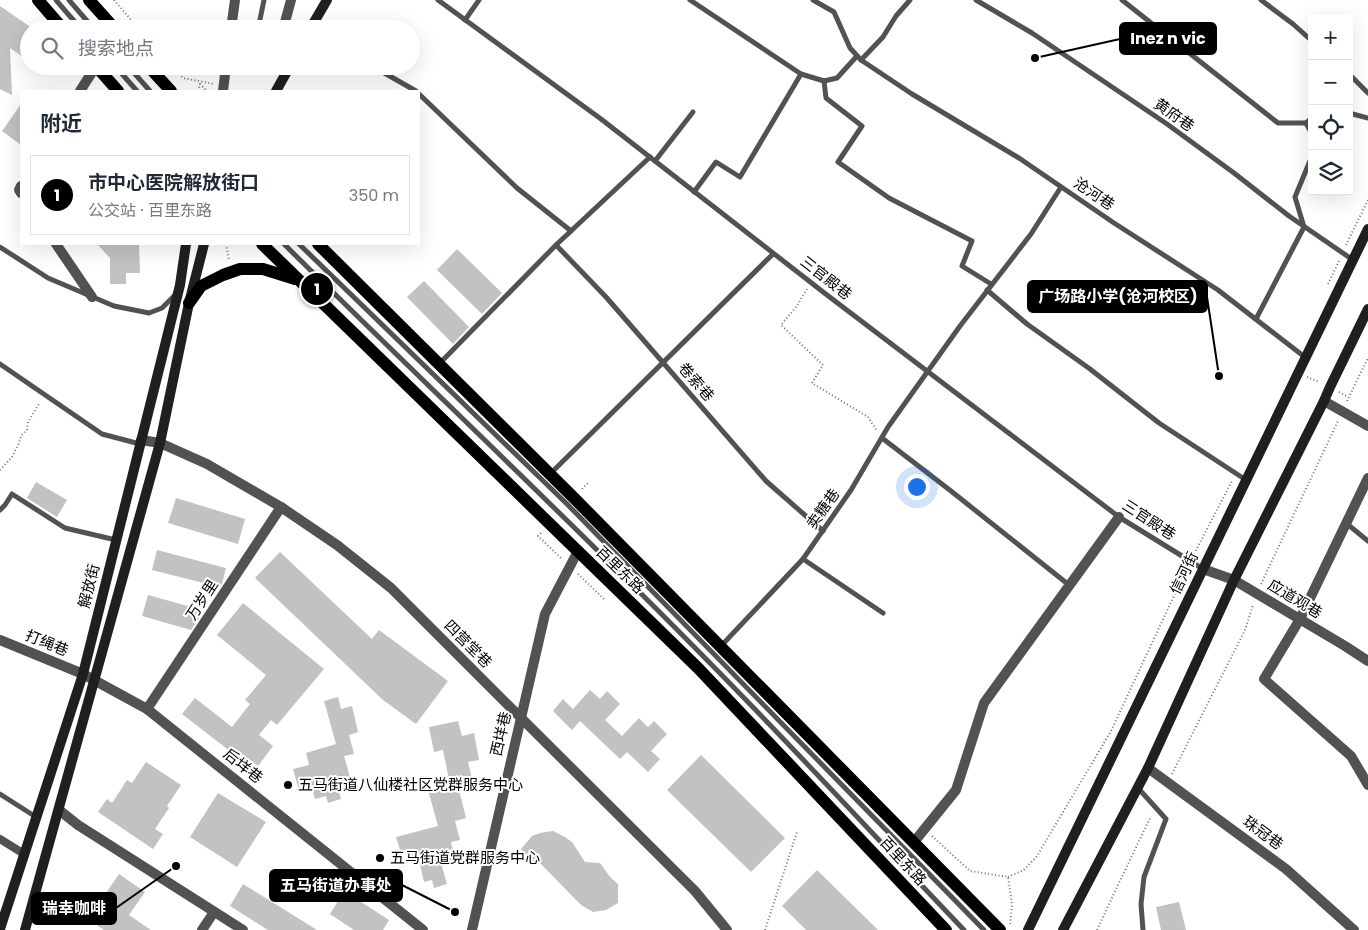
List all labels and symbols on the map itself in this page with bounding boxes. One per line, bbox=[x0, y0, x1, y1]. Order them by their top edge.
callout: Inez n vic bbox=[1120, 23, 1216, 54]
text: Inez n vic bbox=[1130, 27, 1206, 50]
street label: 黄府巷 bbox=[1150, 93, 1199, 136]
street label: 沧河巷 bbox=[1070, 172, 1119, 215]
street label: 三官殿巷 bbox=[796, 251, 856, 304]
pin: 1 bbox=[301, 270, 333, 308]
callout: 广场路小学(沧河校区) bbox=[1028, 281, 1207, 312]
text: 广场路小学(沧河校区) bbox=[1038, 285, 1198, 308]
street label: 卷索巷 bbox=[674, 358, 719, 406]
your location bbox=[904, 474, 930, 500]
street label: 卖糖巷 bbox=[801, 484, 844, 533]
street label: 三官殿巷 bbox=[1118, 494, 1180, 545]
street label: 百里东路 bbox=[591, 541, 649, 598]
street label: 信河街 bbox=[1164, 548, 1203, 598]
street label: 解放街 bbox=[73, 561, 104, 610]
street label: 应道观巷 bbox=[1264, 574, 1326, 623]
street label: 万岁里 bbox=[181, 575, 223, 624]
street label: 四营堂巷 bbox=[440, 615, 497, 672]
street label: 打绳巷 bbox=[22, 624, 72, 661]
street label: 西垟巷 bbox=[485, 710, 516, 758]
street label: 后垟巷 bbox=[219, 743, 267, 788]
place label: 五马街道八仙楼社区党群服务中心 bbox=[298, 774, 523, 795]
marker: 五马街道八仙楼社区党群服务中心 bbox=[282, 779, 294, 791]
street label: 珠冠巷 bbox=[1239, 811, 1288, 854]
street label: 百里东路 bbox=[875, 832, 932, 890]
place label: 五马街道党群服务中心 bbox=[390, 847, 540, 868]
marker: 五马街道党群服务中心 bbox=[374, 852, 386, 864]
callout: 五马街道办事处 bbox=[270, 870, 402, 901]
text: 五马街道办事处 bbox=[280, 874, 392, 897]
callout: 瑞幸咖啡 bbox=[32, 893, 116, 924]
text: 瑞幸咖啡 bbox=[42, 897, 106, 920]

